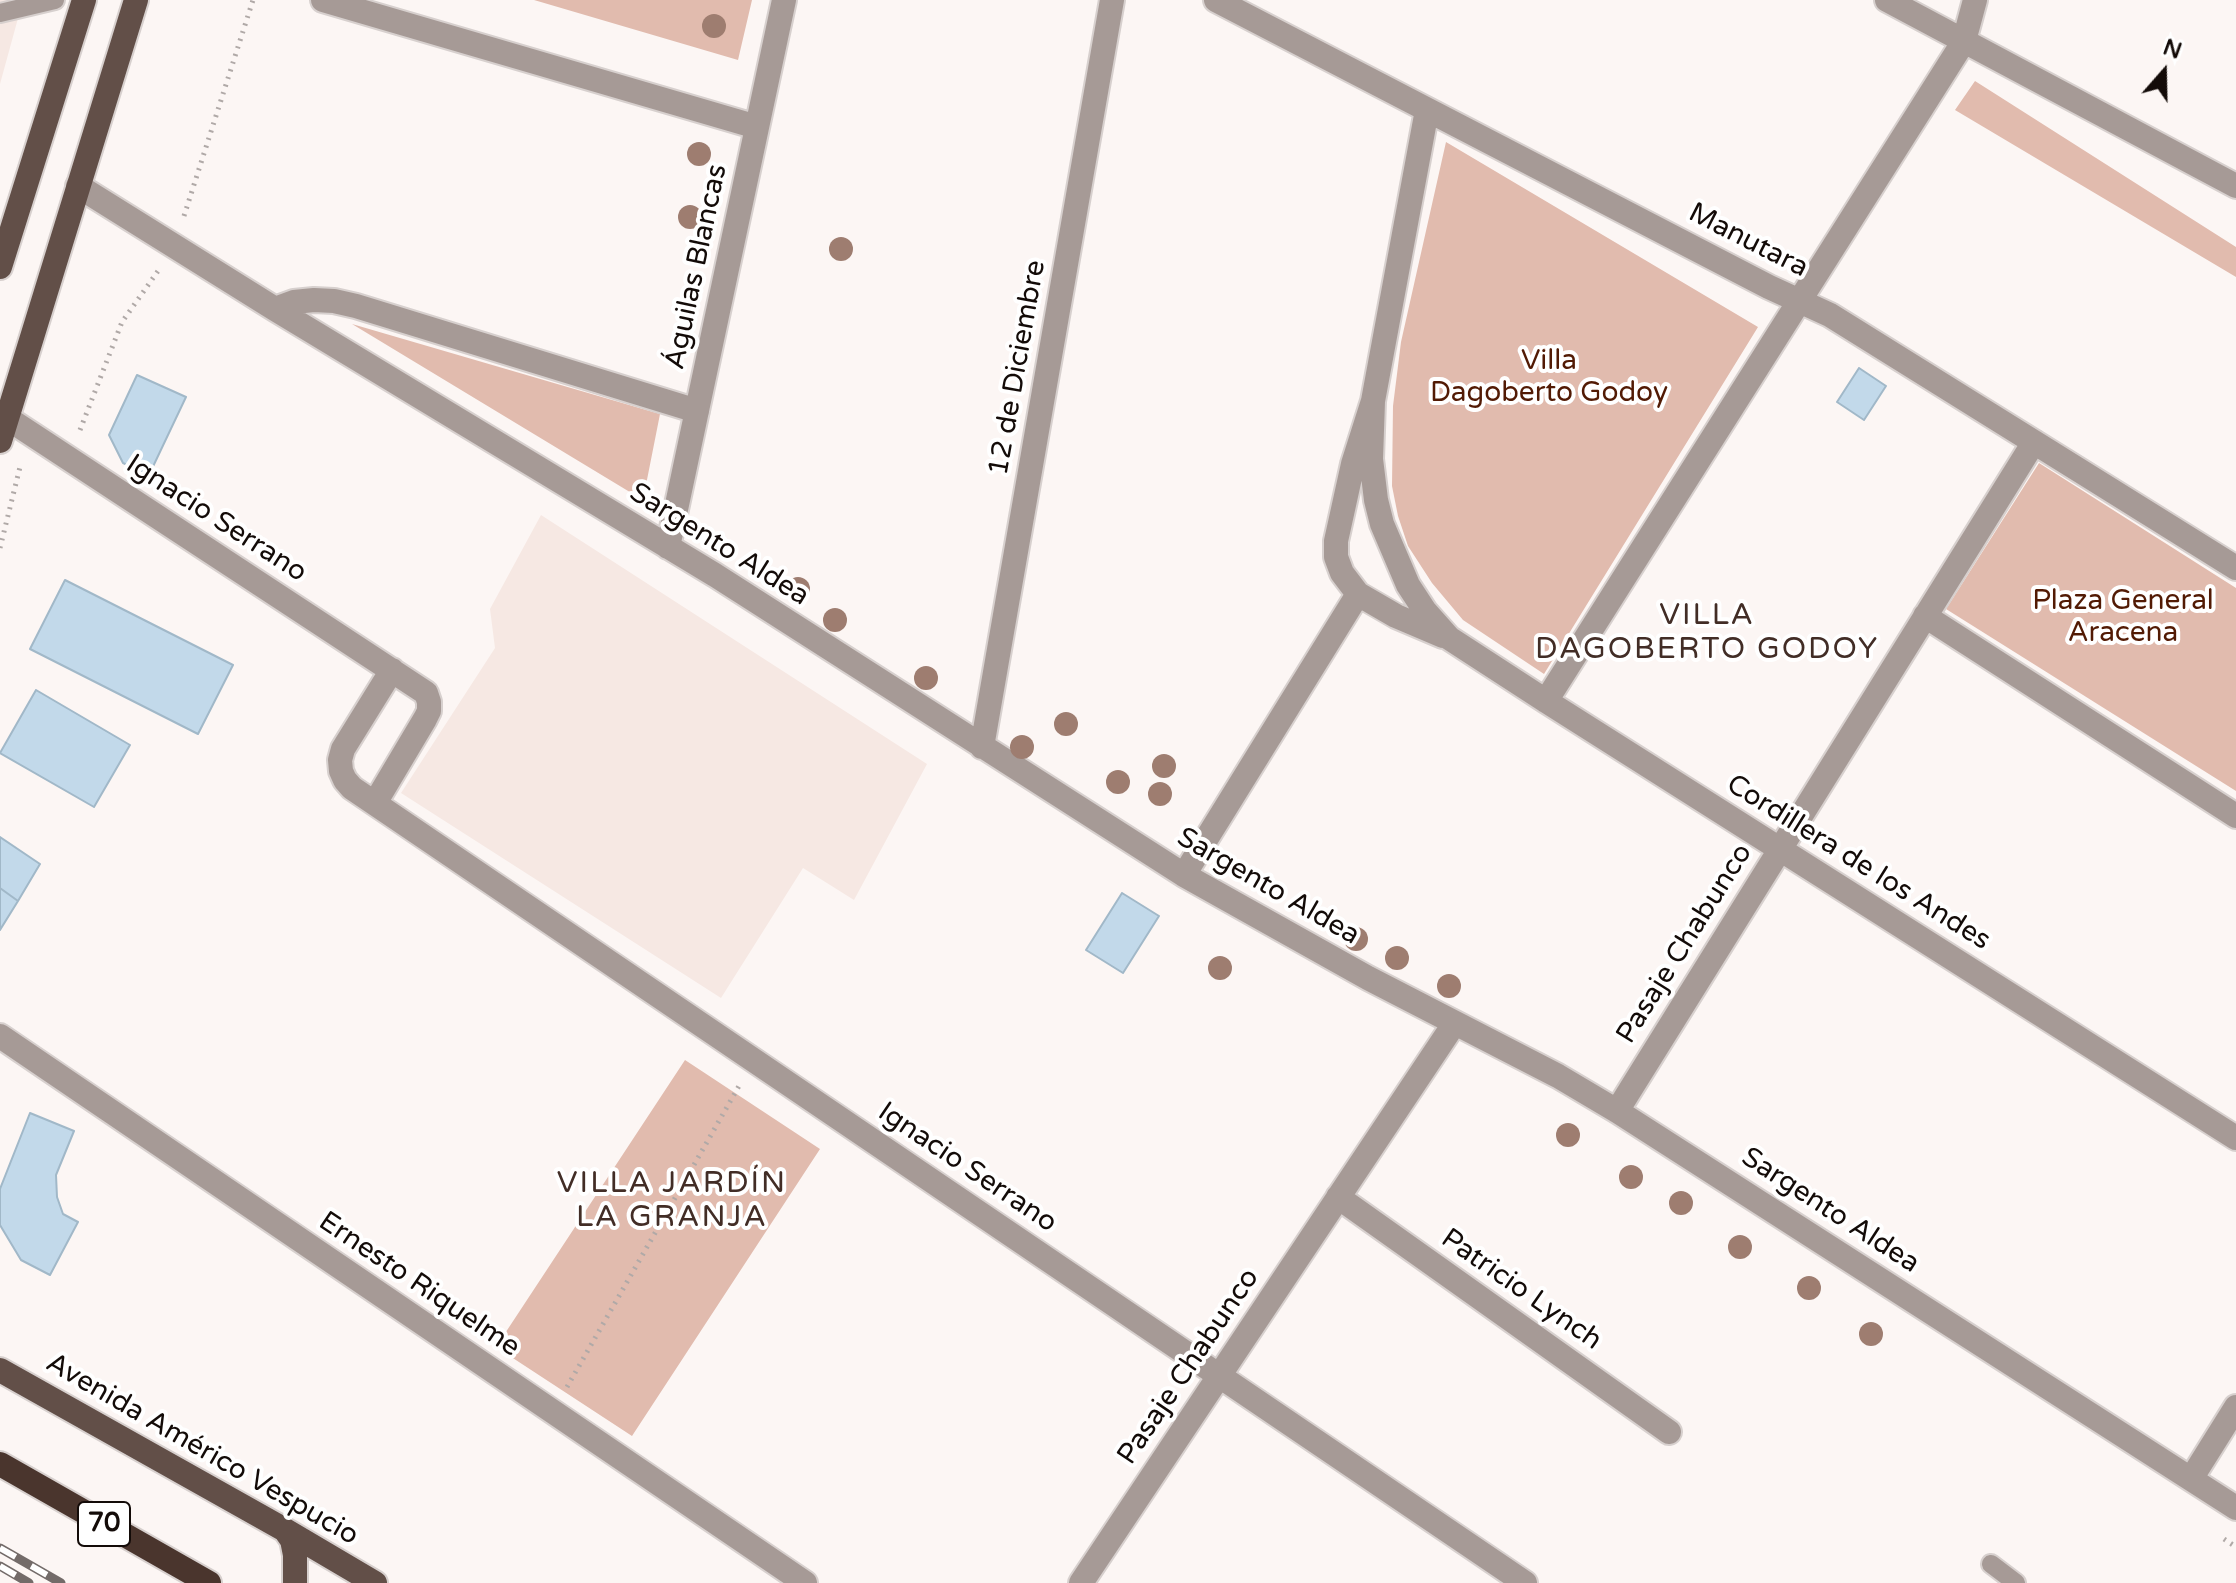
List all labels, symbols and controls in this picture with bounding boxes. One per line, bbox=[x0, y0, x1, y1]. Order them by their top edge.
north arrow bbox=[2124, 32, 2204, 112]
text: N bbox=[2159, 34, 2185, 65]
street label: Águilas Blancas bbox=[659, 161, 735, 373]
street label: Manutara bbox=[1683, 197, 1813, 285]
street label: 12 de Diciembre bbox=[983, 258, 1053, 478]
park label: Villa Dagoberto Godoy bbox=[1430, 345, 1668, 411]
street label: Ignacio Serrano bbox=[119, 448, 313, 590]
street label: Sargento Aldea bbox=[623, 476, 815, 614]
park label: Plaza General Aracena bbox=[2032, 585, 2214, 651]
district label: VILLA DAGOBERTO GODOY bbox=[1535, 598, 1879, 668]
street label: Cordillera de los Andes bbox=[1720, 768, 1996, 958]
street label: Sargento Aldea bbox=[1171, 821, 1365, 953]
street label: Pasaje Chabunco bbox=[1610, 838, 1760, 1050]
street label: Ignacio Serrano bbox=[871, 1096, 1063, 1240]
street label: Sargento Aldea bbox=[1735, 1141, 1925, 1281]
district label: VILLA JARDÍN LA GRANJA bbox=[557, 1166, 787, 1236]
street label: Ernesto Riquelme bbox=[312, 1205, 526, 1365]
street label: Patricio Lynch bbox=[1434, 1222, 1608, 1358]
street label: Pasaje Chabunco bbox=[1111, 1263, 1267, 1471]
street label: Avenida Américo Vespucio bbox=[40, 1347, 364, 1553]
road number: 70 bbox=[78, 1502, 130, 1546]

